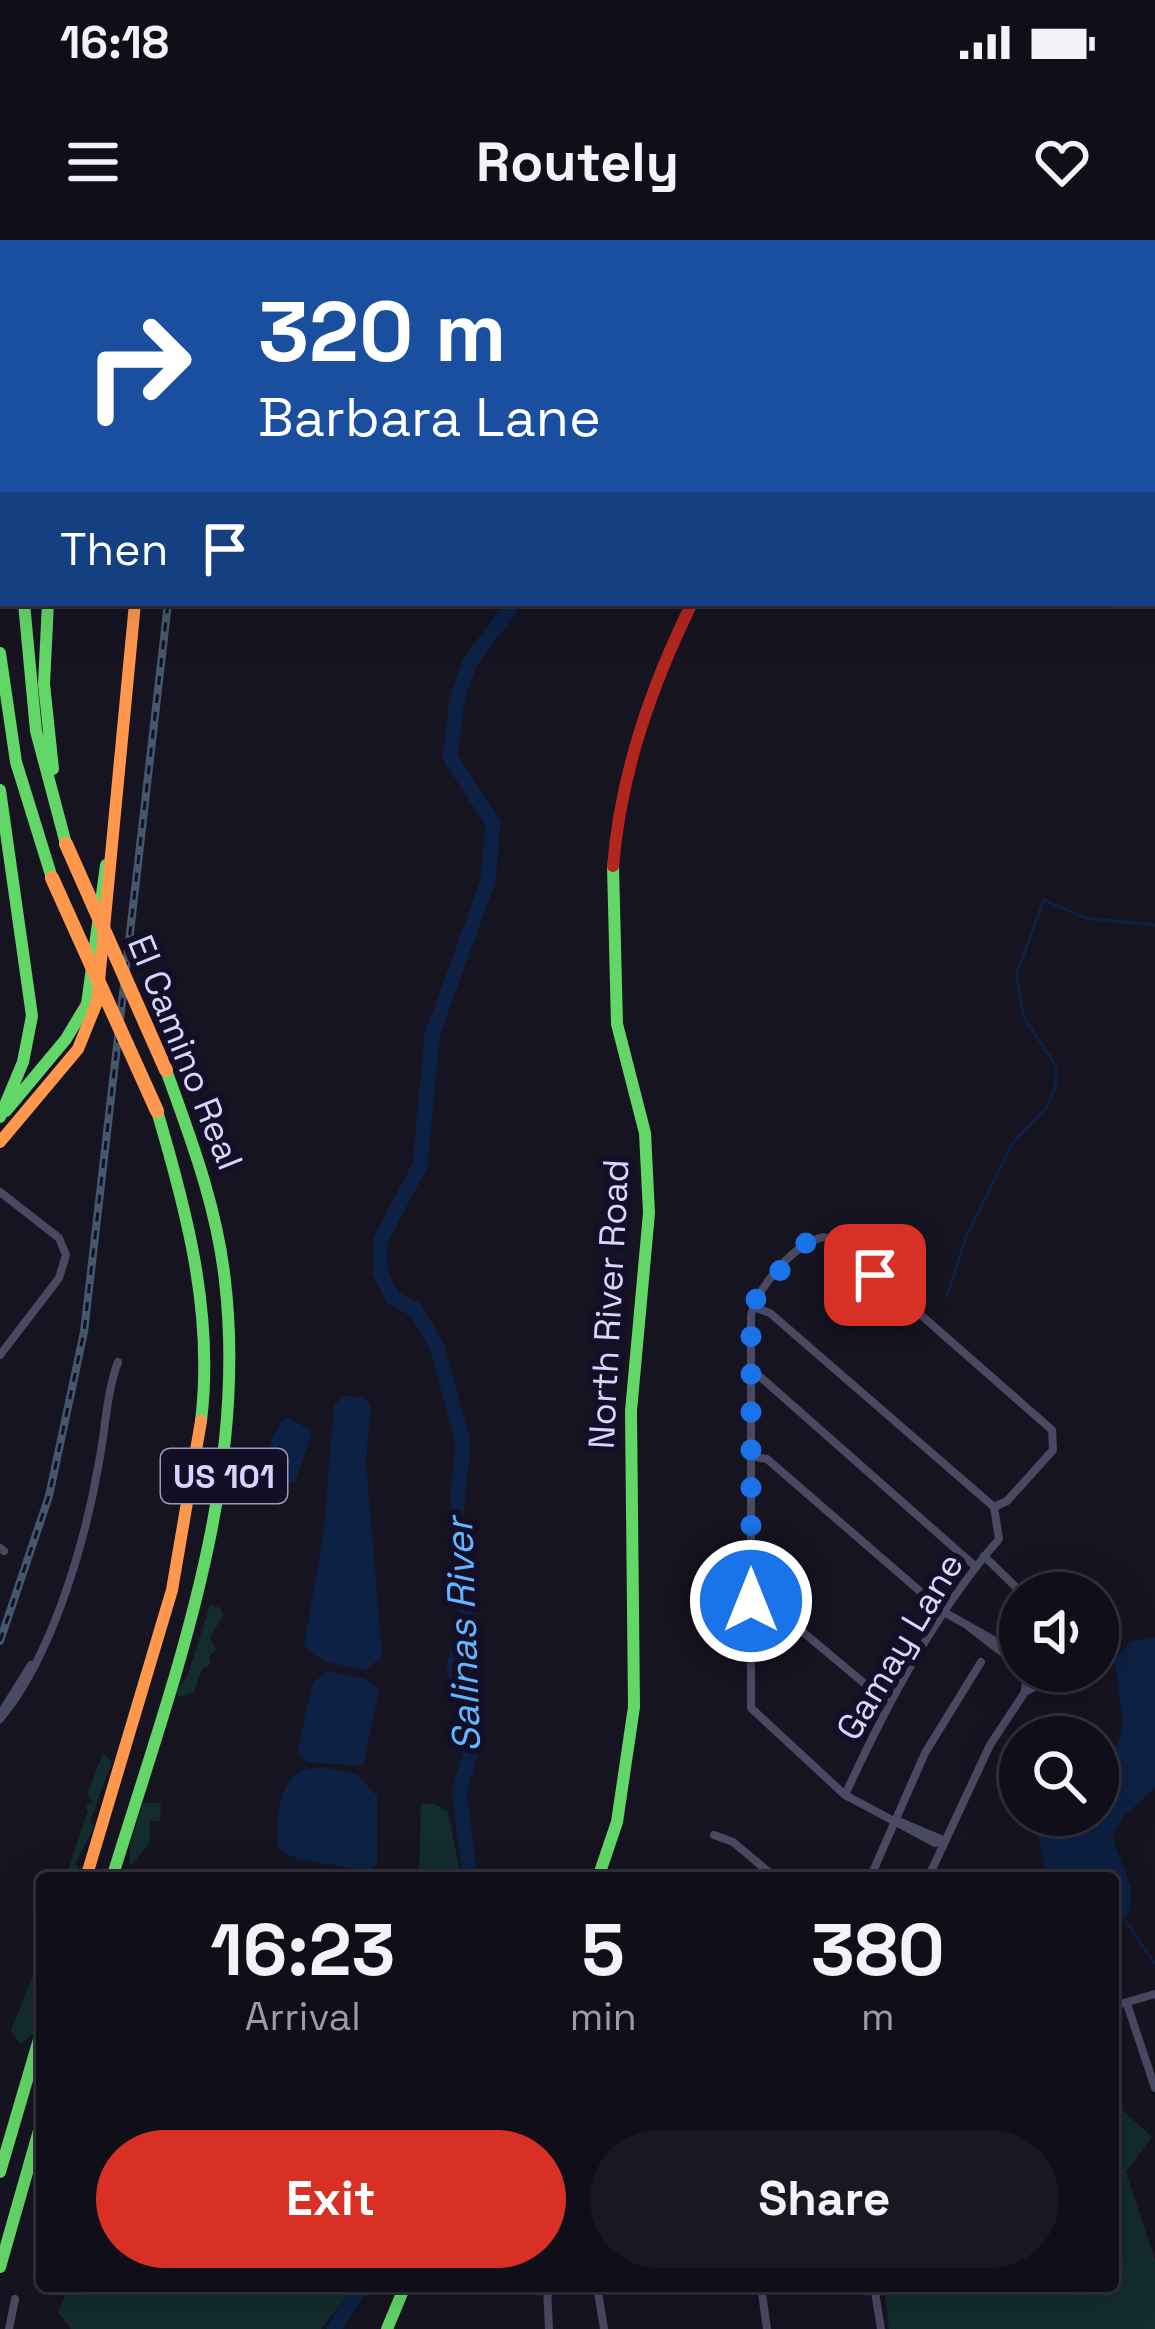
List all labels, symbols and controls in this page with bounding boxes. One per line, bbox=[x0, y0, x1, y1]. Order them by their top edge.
text: 16:18 bbox=[60, 14, 169, 71]
text: Routely bbox=[476, 128, 679, 197]
icon: menu bbox=[60, 129, 126, 195]
icon: heart bbox=[1029, 129, 1095, 195]
text: 320 m bbox=[258, 278, 506, 386]
icon: right bbox=[60, 288, 216, 444]
text: Barbara Lane bbox=[258, 383, 601, 452]
icon: arrive bbox=[192, 516, 258, 582]
text: Then bbox=[60, 521, 168, 578]
street label: El Camino Real bbox=[117, 928, 253, 1176]
street label: North River Road bbox=[578, 1158, 640, 1450]
pin bbox=[824, 1224, 926, 1326]
icon: arrive bbox=[842, 1242, 908, 1308]
road number: US 101 bbox=[161, 1449, 287, 1503]
water label: Salinas River bbox=[434, 1513, 491, 1753]
position arrow bbox=[688, 1538, 814, 1664]
street label: Gamay Lane bbox=[826, 1544, 974, 1749]
map controls bbox=[999, 1572, 1119, 1836]
button: sound bbox=[999, 1572, 1119, 1692]
button: search bbox=[999, 1716, 1119, 1836]
text: 16:23 bbox=[210, 1904, 395, 1996]
text: 5 bbox=[582, 1904, 625, 1996]
text: 380 bbox=[811, 1904, 945, 1996]
text: Arrival bbox=[245, 1992, 361, 2041]
text: min bbox=[570, 1992, 637, 2041]
text: m bbox=[861, 1992, 895, 2041]
button: Exit bbox=[96, 2130, 566, 2268]
button: Share bbox=[590, 2130, 1059, 2268]

